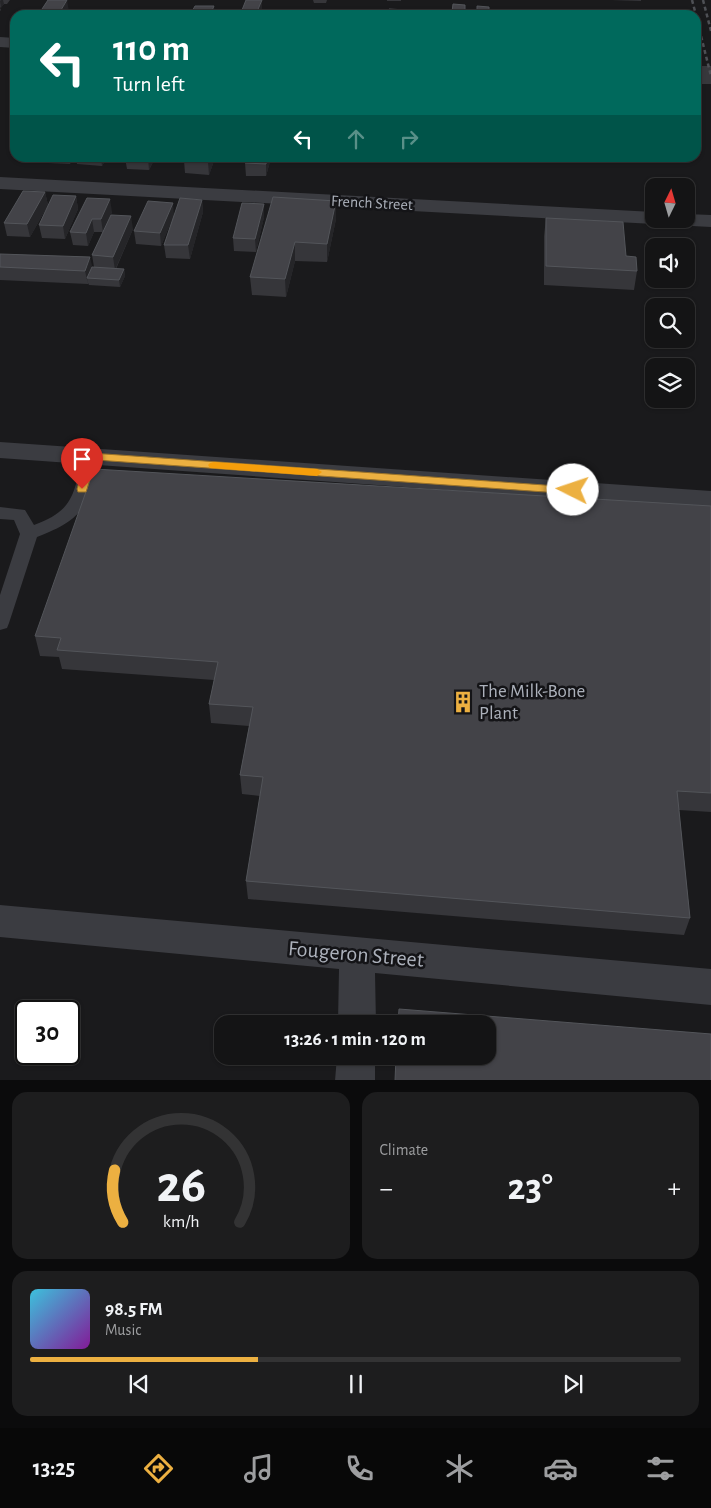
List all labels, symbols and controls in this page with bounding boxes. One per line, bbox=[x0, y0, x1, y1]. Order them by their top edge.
icon: left bbox=[30, 30, 95, 95]
text: 110 m bbox=[113, 32, 190, 67]
text: Turn left bbox=[113, 73, 185, 95]
icon: left bbox=[289, 125, 317, 153]
icon: ahead bbox=[342, 125, 370, 153]
icon: right bbox=[395, 125, 423, 153]
north arrow bbox=[645, 178, 695, 228]
map controls bbox=[645, 178, 695, 408]
street label: French Street bbox=[331, 193, 413, 213]
button: sound bbox=[645, 238, 695, 288]
button: search bbox=[645, 298, 695, 348]
button: layers bbox=[645, 358, 695, 408]
pin bbox=[61, 438, 103, 489]
icon: arrive bbox=[68, 445, 96, 473]
position arrow bbox=[546, 463, 598, 515]
place label: The Milk-Bone Plant bbox=[479, 682, 585, 723]
building icon: The Milk-Bone Plant bbox=[450, 689, 476, 715]
street label: Fougeron Street bbox=[287, 937, 425, 971]
speed limit sign: 30 bbox=[15, 1000, 80, 1065]
text: 13:26 · 1 min · 120 m bbox=[284, 1030, 426, 1049]
text: Climate bbox=[380, 1142, 428, 1158]
text: 26 bbox=[156, 1159, 206, 1211]
text: 23° bbox=[508, 1169, 553, 1207]
text: − bbox=[380, 1175, 393, 1203]
text: + bbox=[668, 1175, 681, 1203]
text: km/h bbox=[162, 1213, 199, 1231]
text: 98.5 FM bbox=[105, 1300, 163, 1319]
text: Music bbox=[105, 1322, 141, 1338]
icon: previous bbox=[125, 1370, 153, 1398]
icon: pause bbox=[342, 1370, 370, 1398]
icon: next bbox=[559, 1370, 587, 1398]
icon: directions bbox=[141, 1451, 176, 1486]
icon: music bbox=[241, 1451, 276, 1486]
icon: phone bbox=[342, 1451, 377, 1486]
icon: climate bbox=[442, 1451, 477, 1486]
icon: car bbox=[543, 1451, 578, 1486]
icon: filters bbox=[643, 1451, 678, 1486]
text: 13:25 bbox=[33, 1457, 75, 1479]

